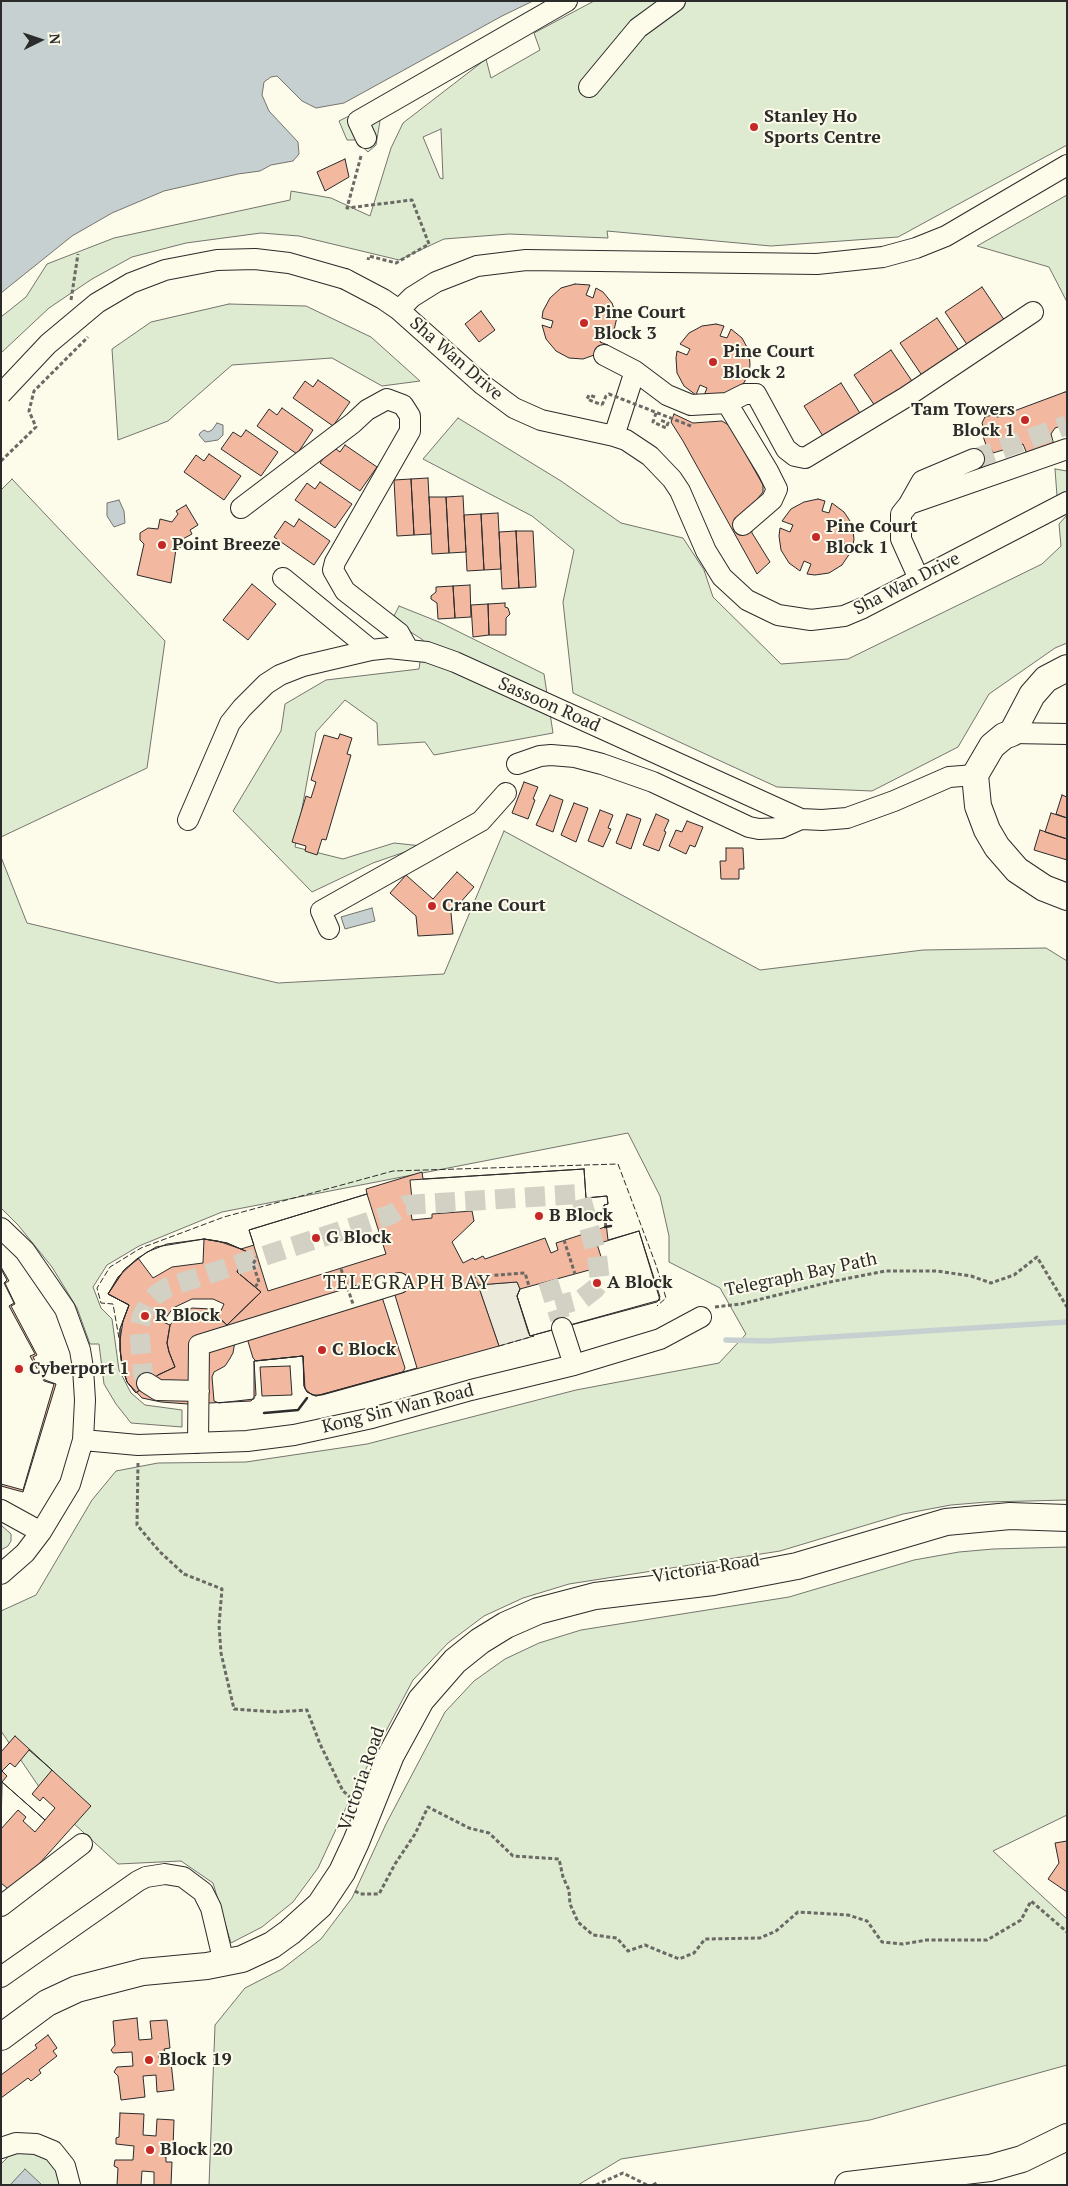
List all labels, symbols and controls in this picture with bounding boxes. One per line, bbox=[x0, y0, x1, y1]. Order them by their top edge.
north arrow bbox=[15, 15, 65, 65]
text: N bbox=[46, 33, 65, 45]
place label: Stanley Ho Sports Centre bbox=[764, 106, 881, 148]
marker: Stanley Ho Sports Centre bbox=[748, 121, 760, 133]
place label: Pine Court Block 3 bbox=[594, 302, 686, 344]
street label: Sha Wan Drive bbox=[405, 313, 507, 405]
marker: Pine Court Block 3 bbox=[578, 317, 590, 329]
place label: Pine Court Block 2 bbox=[723, 341, 815, 384]
marker: Pine Court Block 2 bbox=[707, 356, 719, 368]
place label: Tam Towers Block 1 bbox=[911, 399, 1015, 442]
marker: Tam Towers Block 1 bbox=[1019, 414, 1031, 426]
place label: Pine Court Block 1 bbox=[826, 516, 918, 558]
marker: Pine Court Block 1 bbox=[810, 531, 822, 543]
place label: Point Breeze bbox=[172, 534, 281, 556]
marker: Point Breeze bbox=[156, 539, 168, 551]
street label: Sha Wan Drive bbox=[850, 548, 964, 620]
street label: Sassoon Road bbox=[495, 673, 603, 737]
place label: Crane Court bbox=[442, 895, 546, 917]
marker: Crane Court bbox=[426, 900, 438, 912]
place label: B Block bbox=[549, 1205, 613, 1227]
marker: B Block bbox=[533, 1210, 545, 1222]
place label: G Block bbox=[326, 1227, 391, 1249]
marker: G Block bbox=[310, 1232, 322, 1244]
street label: Telegraph Bay Path bbox=[723, 1248, 879, 1302]
district label: TELEGRAPH BAY bbox=[321, 1271, 493, 1295]
place label: A Block bbox=[607, 1272, 673, 1294]
marker: A Block bbox=[591, 1277, 603, 1289]
place label: R Block bbox=[155, 1305, 220, 1327]
marker: R Block bbox=[139, 1310, 151, 1322]
place label: C Block bbox=[332, 1339, 396, 1361]
marker: C Block bbox=[316, 1344, 328, 1356]
place label: Cyberport 1 bbox=[29, 1358, 129, 1380]
marker: Cyberport 1 bbox=[13, 1363, 25, 1375]
street label: Kong Sin Wan Road bbox=[320, 1380, 476, 1438]
street label: Victoria Road bbox=[651, 1550, 761, 1588]
street label: Victoria Road bbox=[334, 1724, 390, 1834]
place label: Block 19 bbox=[159, 2049, 232, 2071]
marker: Block 19 bbox=[143, 2054, 155, 2066]
place label: Block 20 bbox=[160, 2139, 233, 2161]
marker: Block 20 bbox=[144, 2144, 156, 2156]

